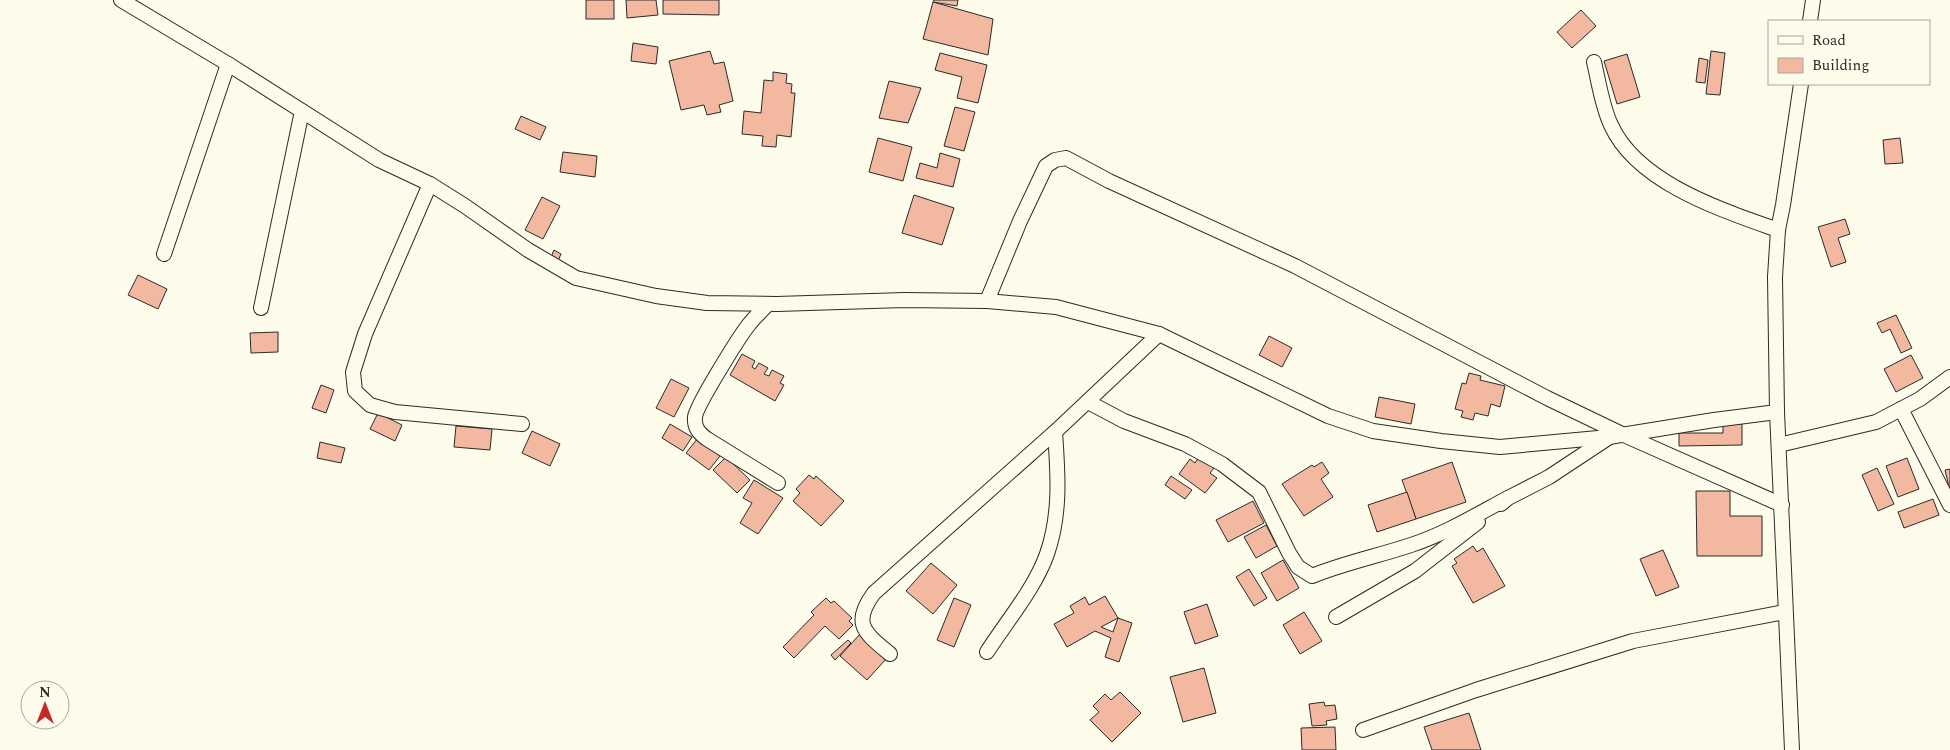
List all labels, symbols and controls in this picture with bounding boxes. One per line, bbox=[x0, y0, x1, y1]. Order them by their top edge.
legend bbox=[1768, 20, 1930, 85]
text: Road bbox=[1812, 29, 1846, 52]
text: Building bbox=[1812, 54, 1869, 77]
north arrow bbox=[20, 680, 70, 730]
text: N bbox=[39, 682, 51, 703]

